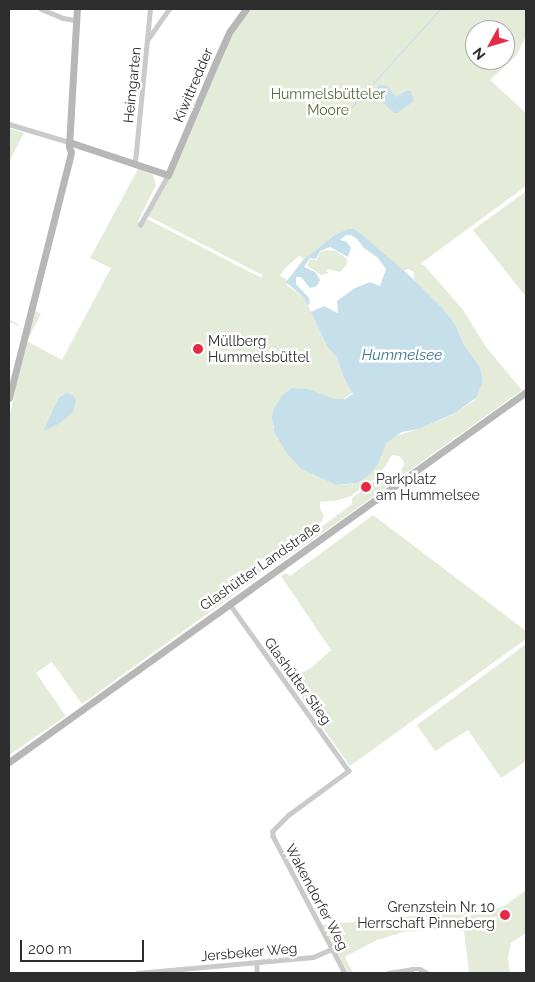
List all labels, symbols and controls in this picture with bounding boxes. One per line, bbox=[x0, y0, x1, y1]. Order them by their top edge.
north arrow bbox=[465, 20, 515, 70]
street label: Kiwittredder bbox=[170, 45, 216, 125]
text: N bbox=[470, 45, 489, 63]
street label: Heimgarten bbox=[120, 46, 144, 124]
park label: Hummelsbütteler Moore bbox=[271, 86, 385, 118]
place label: Müllberg Hummelsbüttel bbox=[208, 333, 309, 366]
marker: Müllberg Hummelsbüttel bbox=[192, 343, 204, 355]
water label: Hummelsee bbox=[362, 347, 442, 365]
place label: Parkplatz am Hummelsee bbox=[376, 471, 480, 504]
marker: Parkplatz am Hummelsee bbox=[360, 481, 372, 493]
street label: Glashütter Landstraße bbox=[197, 518, 323, 614]
street label: Glashütter Stieg bbox=[261, 634, 335, 728]
street label: Wakendorfer Weg bbox=[282, 841, 352, 953]
place label: Grenzstein Nr. 10 Herrschaft Pinneberg bbox=[357, 899, 495, 932]
marker: Grenzstein Nr. 10 Herrschaft Pinneberg bbox=[499, 909, 511, 921]
scale bar bbox=[22, 930, 146, 962]
street label: Jersbeker Weg bbox=[200, 939, 298, 965]
text: 200 m bbox=[28, 940, 72, 958]

